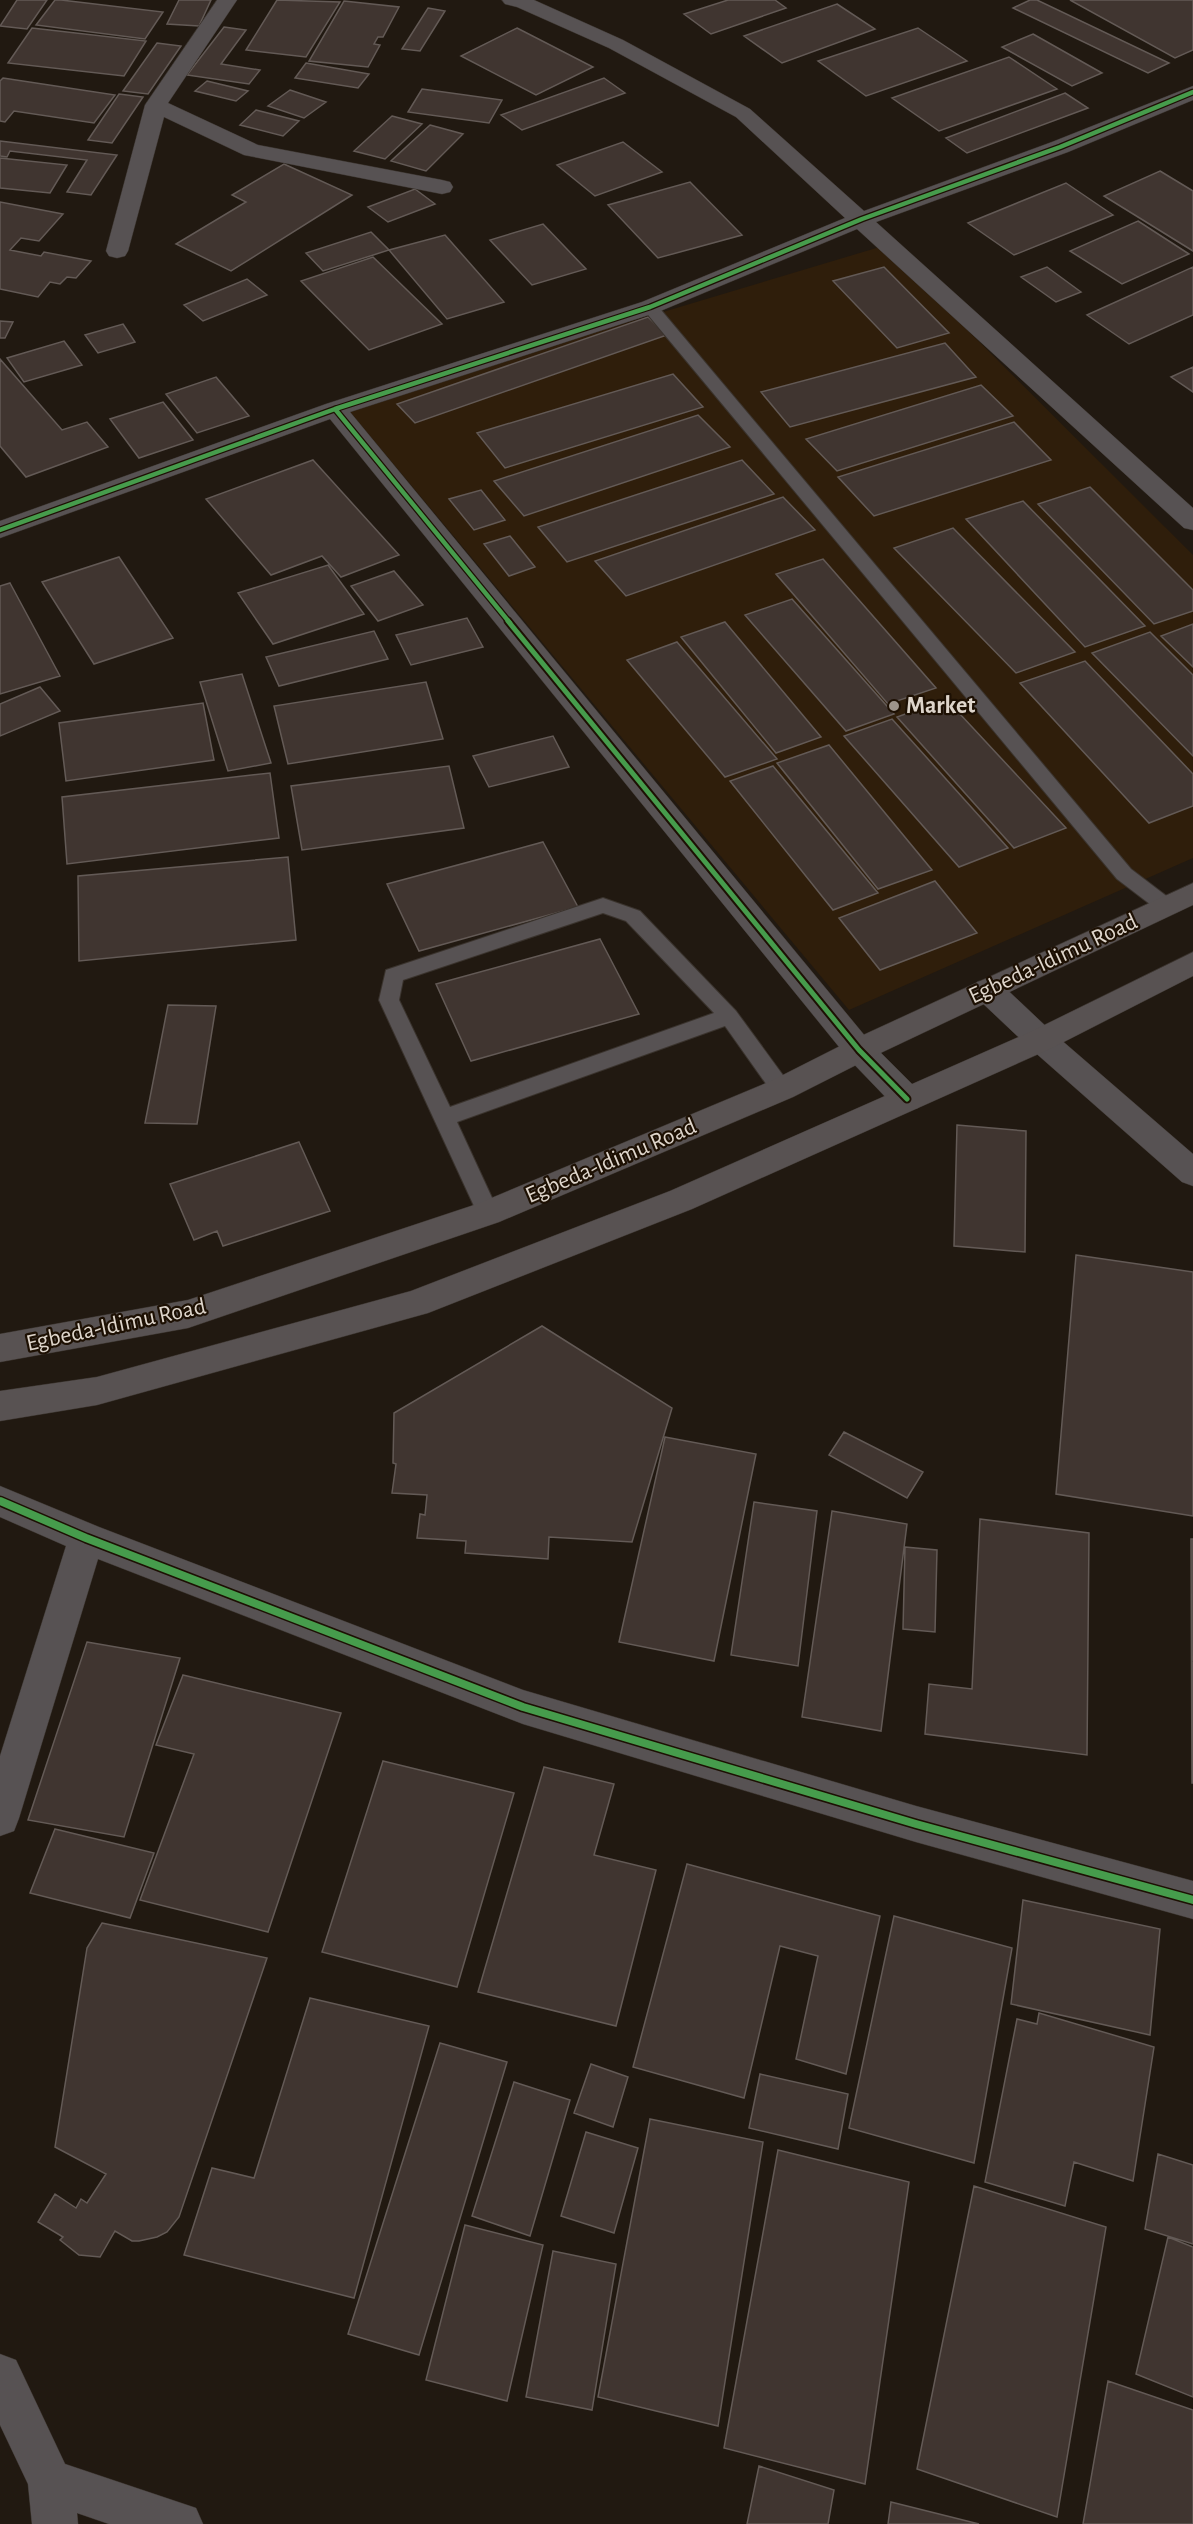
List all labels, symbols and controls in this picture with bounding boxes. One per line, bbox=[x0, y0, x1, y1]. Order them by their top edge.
place label: Market bbox=[906, 694, 975, 718]
marker: Market bbox=[887, 699, 901, 713]
street label: Egbeda-Idimu Road bbox=[965, 909, 1141, 1009]
street label: Egbeda-Idimu Road bbox=[522, 1114, 700, 1208]
street label: Egbeda-Idimu Road bbox=[24, 1294, 208, 1356]

